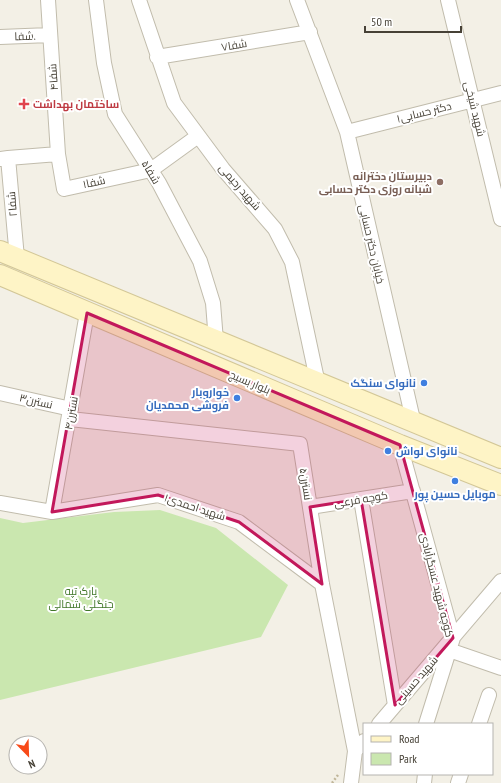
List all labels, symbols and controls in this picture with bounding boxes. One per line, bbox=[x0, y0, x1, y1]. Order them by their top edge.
scale bar bbox=[365, 8, 461, 34]
text: 50 m bbox=[371, 14, 392, 29]
street label: شفا. bbox=[14, 29, 36, 43]
street label: شفا۷ bbox=[220, 36, 248, 54]
street label: شفا۴ bbox=[45, 63, 61, 91]
street label: شهید شیخی bbox=[461, 80, 489, 138]
place label: ساختمان بهداشت bbox=[33, 97, 119, 112]
marker: ساختمان بهداشت bbox=[18, 98, 30, 110]
street label: دکتر حسابی۱ bbox=[395, 98, 453, 126]
street label: شفا۵ bbox=[138, 158, 164, 186]
street label: شهید رحیمی bbox=[216, 161, 264, 213]
place label: دبیرستان دخترانه شبانه روزی دکتر حسابی bbox=[319, 169, 432, 197]
street label: شفا۱ bbox=[81, 173, 107, 191]
marker: دبیرستان دخترانه شبانه روزی دکتر حسابی bbox=[435, 177, 445, 187]
street label: شفا۲ bbox=[4, 191, 20, 217]
street label: خیابان دکتر حسابی bbox=[356, 203, 388, 285]
street label: بلوار بسیج bbox=[227, 367, 273, 398]
place label: نانوای سنگک bbox=[350, 376, 416, 391]
marker: نانوای سنگک bbox=[419, 378, 429, 388]
place label: خواروبار فروشی محمدیان bbox=[146, 385, 229, 413]
street label: نسترن۳ bbox=[18, 390, 54, 412]
marker: خواروبار فروشی محمدیان bbox=[232, 393, 242, 403]
street label: نسترن۴ bbox=[61, 395, 81, 431]
place label: نانوای لواش bbox=[396, 444, 457, 459]
marker: نانوای لواش bbox=[383, 446, 393, 456]
street label: نسترن۵ bbox=[297, 467, 315, 501]
marker: موبایل حسین پور bbox=[450, 476, 460, 486]
place label: موبایل حسین پور bbox=[413, 487, 496, 503]
street label: کوچه فرعی bbox=[333, 488, 389, 510]
street label: شهید احمدی۱ bbox=[163, 491, 227, 523]
street label: کوچه شهید عسگرآبادی bbox=[417, 531, 457, 639]
park label: پارک تپه جنگلی شمالی bbox=[48, 584, 114, 611]
street label: شهید حسینی bbox=[391, 653, 441, 707]
legend bbox=[363, 723, 493, 775]
text: Road bbox=[399, 731, 419, 746]
north arrow bbox=[8, 735, 48, 775]
text: Park bbox=[399, 751, 417, 766]
text: N bbox=[26, 757, 37, 772]

